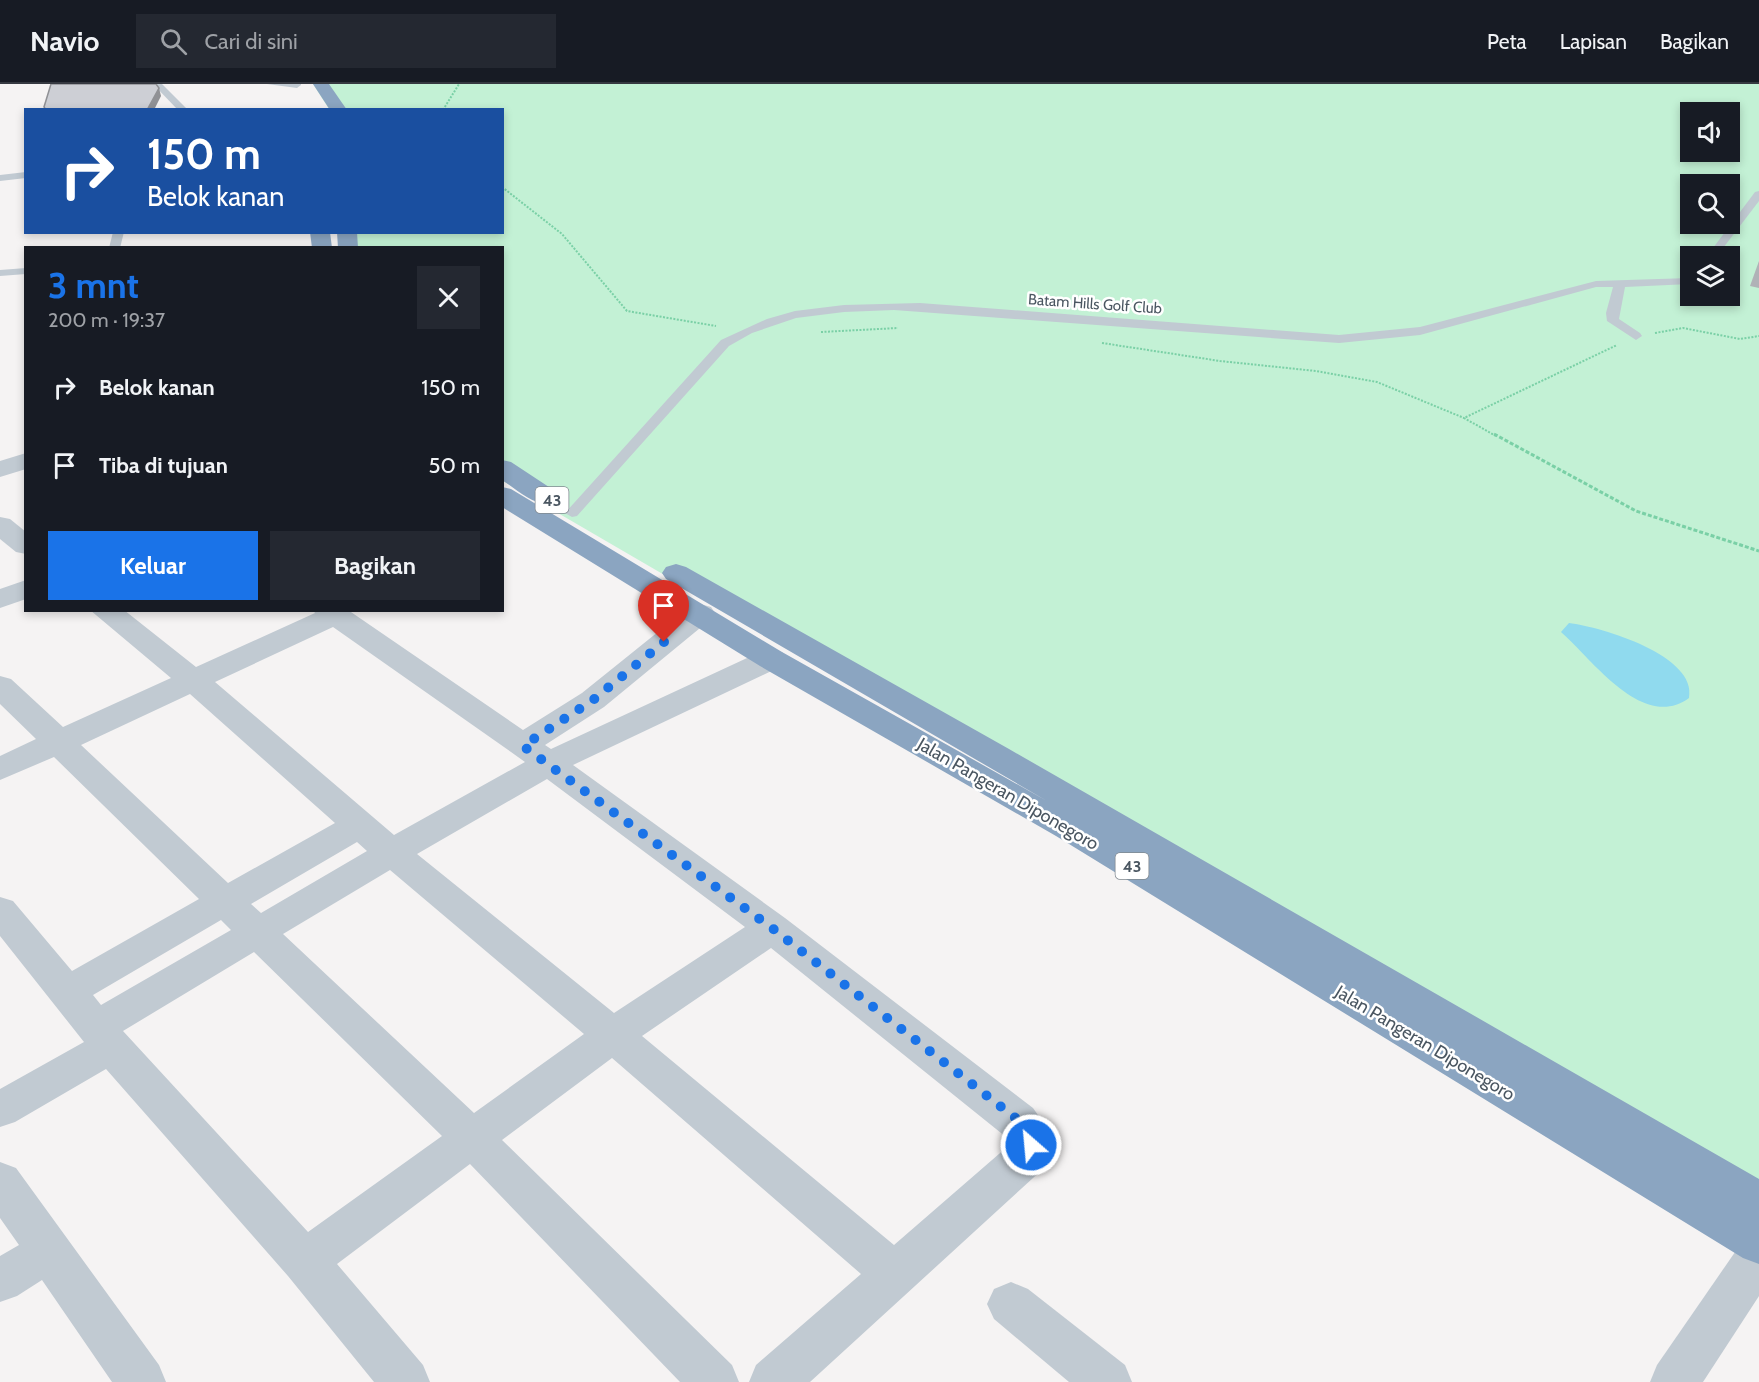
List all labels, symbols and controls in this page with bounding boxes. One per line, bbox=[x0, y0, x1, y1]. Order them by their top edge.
search box bbox=[136, 14, 556, 68]
text: Navio bbox=[30, 24, 100, 58]
icon: search bbox=[157, 25, 190, 58]
text: Cari di sini bbox=[205, 28, 298, 55]
text: Peta bbox=[1487, 29, 1527, 54]
text: Lapisan bbox=[1560, 29, 1627, 54]
text: Bagikan bbox=[1660, 29, 1729, 54]
map controls bbox=[1680, 102, 1740, 306]
button: sound bbox=[1680, 102, 1740, 162]
text: 150 m bbox=[147, 128, 261, 180]
icon: right bbox=[48, 132, 126, 210]
button: search bbox=[1680, 174, 1740, 234]
text: Belok kanan bbox=[147, 180, 284, 213]
button: layers bbox=[1680, 246, 1740, 306]
text: 3 mnt bbox=[48, 263, 139, 307]
button: close bbox=[417, 266, 480, 329]
street label: Batam Hills Golf Club bbox=[1027, 290, 1163, 318]
text: 200 m · 19:37 bbox=[48, 308, 165, 332]
icon: right bbox=[48, 371, 81, 404]
text: Belok kanan bbox=[99, 374, 215, 401]
text: 150 m bbox=[421, 374, 480, 401]
icon: arrive bbox=[48, 449, 81, 482]
text: Tiba di tujuan bbox=[99, 452, 228, 479]
text: 50 m bbox=[428, 452, 480, 479]
road number: 43 bbox=[536, 487, 568, 513]
button: Keluar bbox=[48, 531, 258, 600]
button: Bagikan bbox=[270, 531, 480, 600]
pin bbox=[638, 580, 689, 642]
icon: arrive bbox=[647, 589, 680, 622]
street label: Jalan Pangeran Diponegoro bbox=[913, 733, 1103, 855]
road number: 43 bbox=[1116, 853, 1148, 879]
street label: Jalan Pangeran Diponegoro bbox=[1330, 980, 1519, 1105]
position arrow bbox=[999, 1113, 1063, 1177]

